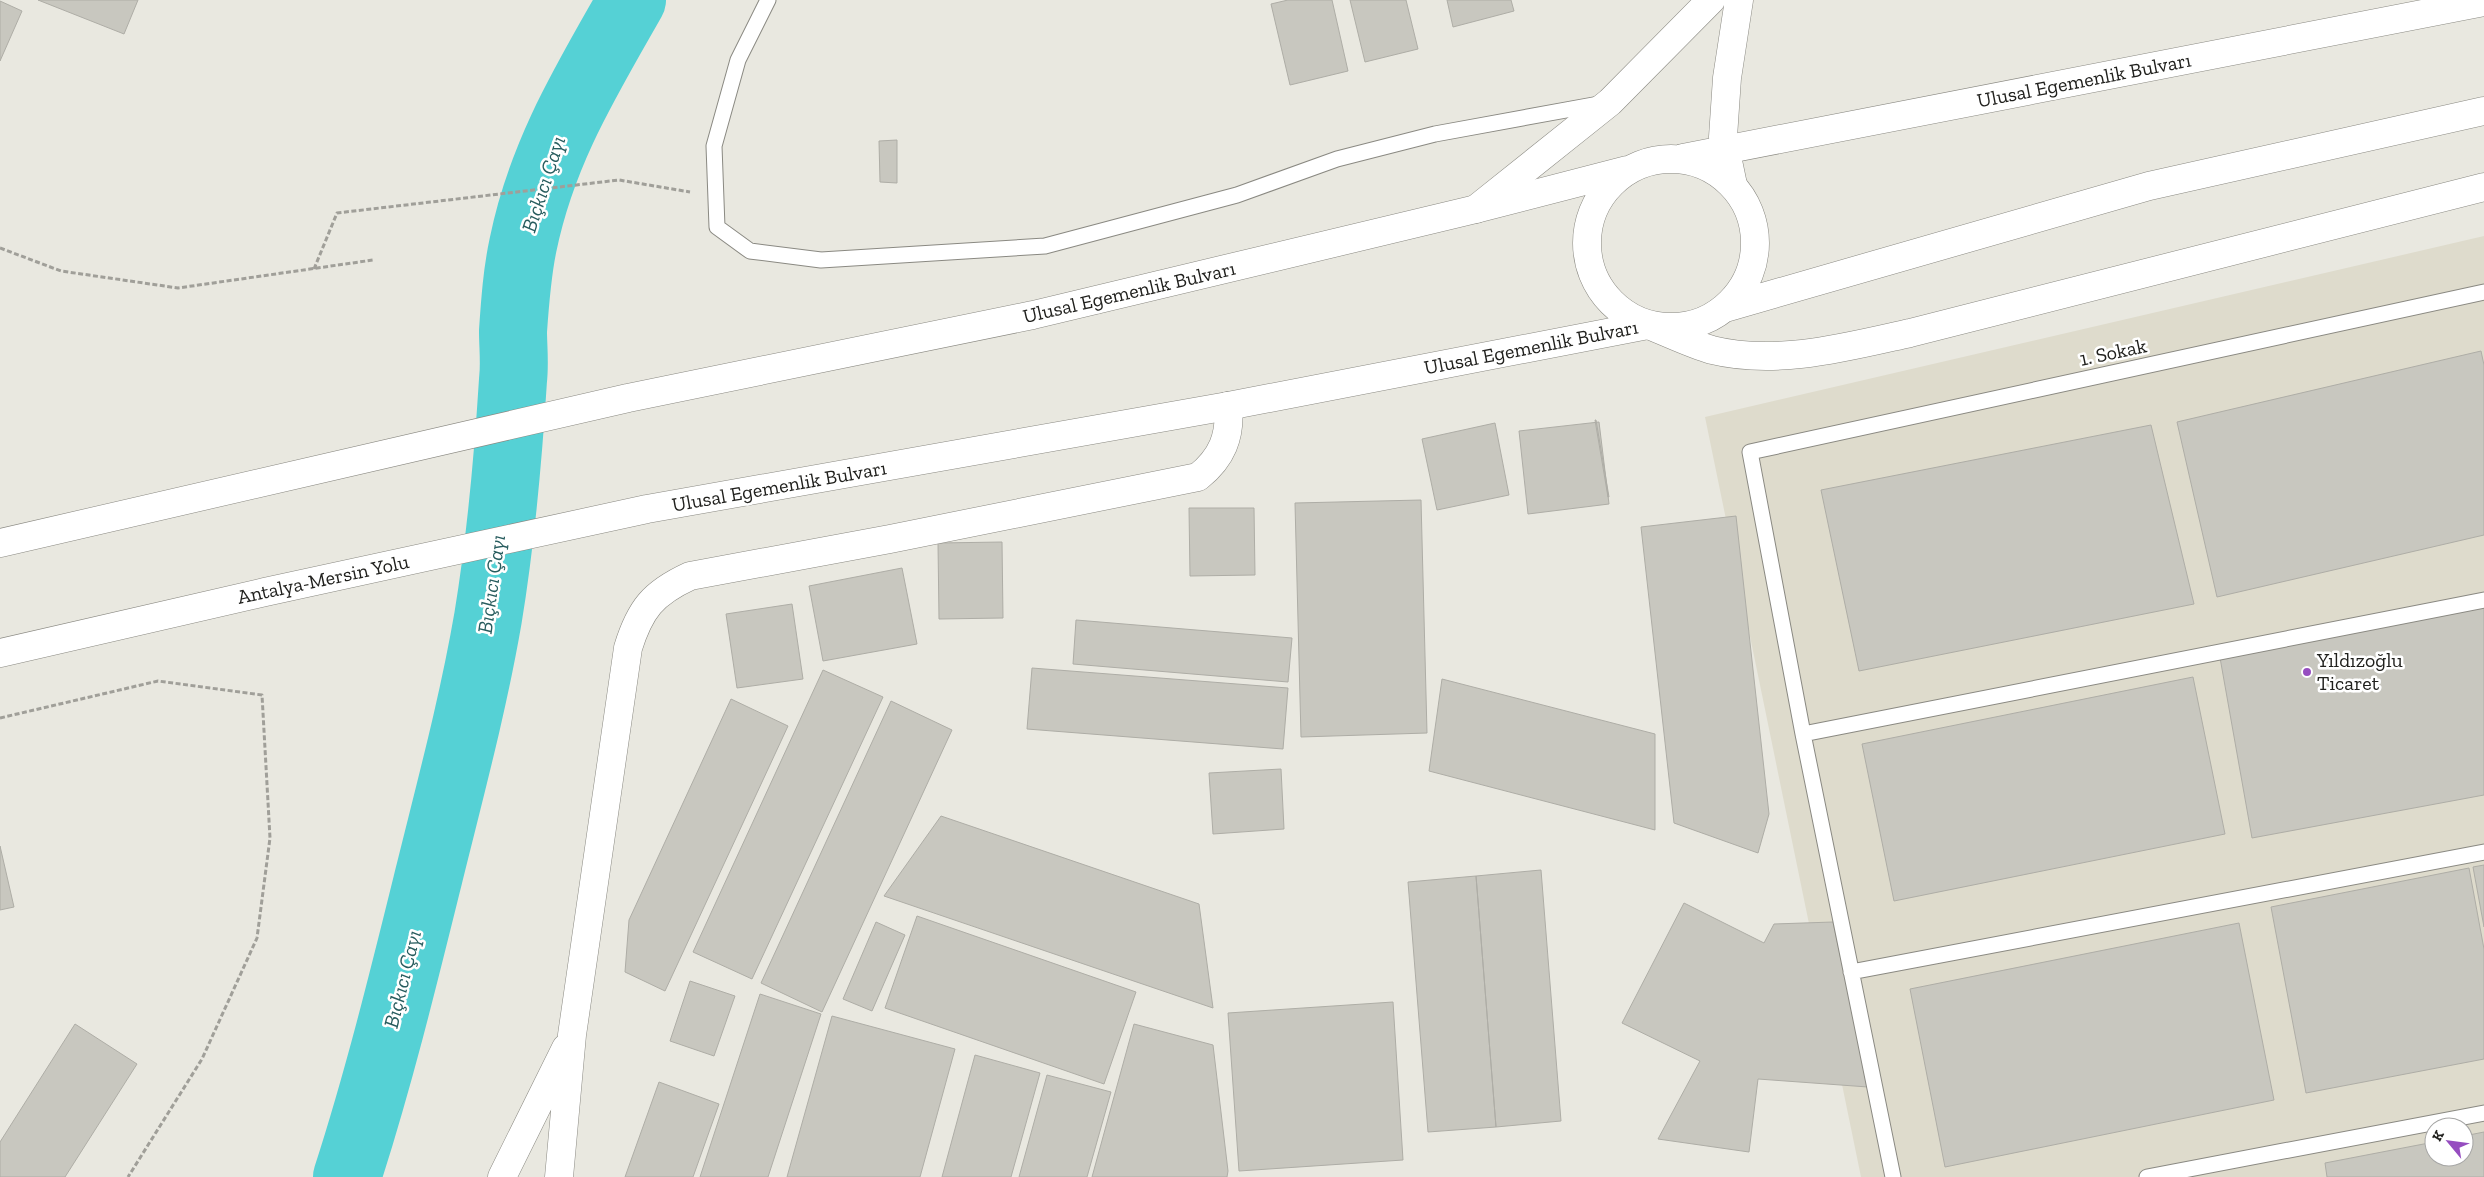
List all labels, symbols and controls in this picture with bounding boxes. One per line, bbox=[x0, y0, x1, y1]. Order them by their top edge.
street label: Ulusal Egemenlik Bulvarı bbox=[1975, 47, 2193, 113]
water label: Bıçkıcı Çayı bbox=[516, 133, 570, 235]
street label: Ulusal Egemenlik Bulvarı bbox=[1020, 256, 1238, 328]
street label: Ulusal Egemenlik Bulvarı bbox=[1422, 314, 1640, 380]
street label: 1. Sokak bbox=[2077, 333, 2149, 371]
street label: Ulusal Egemenlik Bulvarı bbox=[670, 455, 889, 517]
water label: Bıçkıcı Çayı bbox=[472, 533, 510, 635]
street label: Antalya-Mersin Yolu bbox=[235, 549, 411, 609]
place label: Yıldızoğlu Ticaret bbox=[2316, 648, 2403, 695]
marker: Yıldızoğlu Ticaret bbox=[2301, 666, 2313, 678]
water label: Bıçkıcı Çayı bbox=[378, 928, 426, 1030]
north arrow bbox=[2424, 1117, 2474, 1167]
text: K bbox=[2428, 1127, 2448, 1144]

